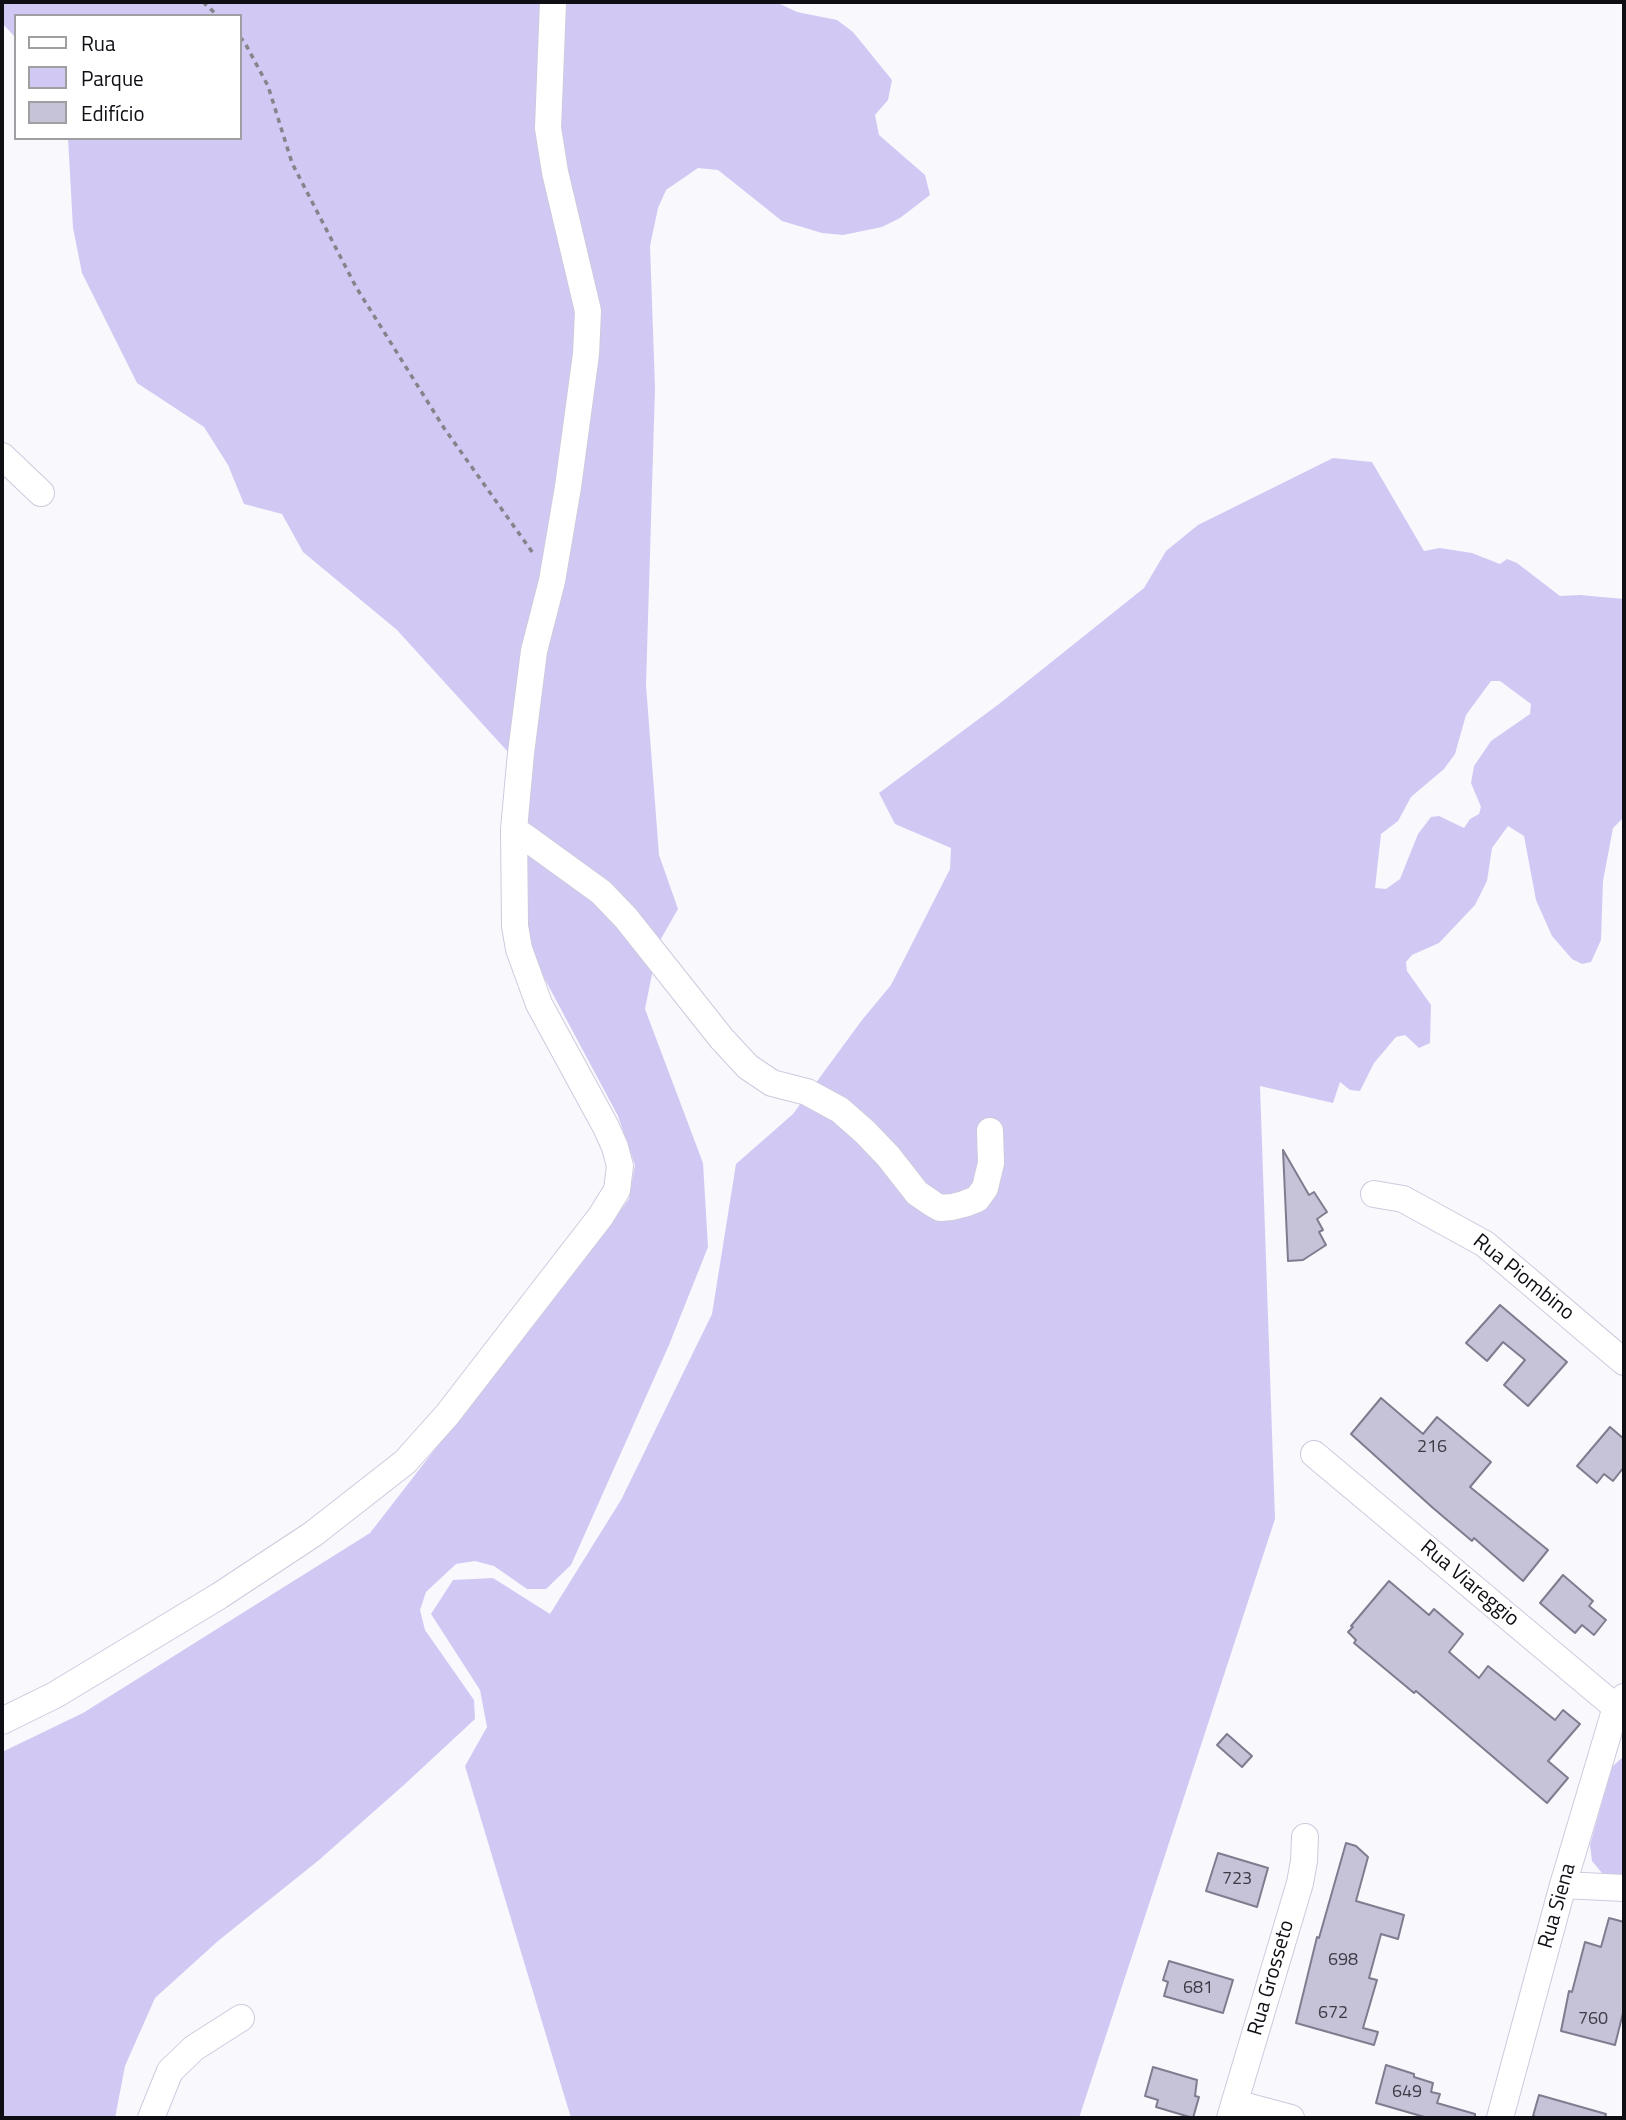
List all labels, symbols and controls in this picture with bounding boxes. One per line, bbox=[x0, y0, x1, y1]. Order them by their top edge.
legend bbox=[14, 14, 242, 140]
text: Rua bbox=[81, 27, 116, 59]
text: Parque bbox=[81, 62, 144, 94]
text: Edifício bbox=[81, 97, 145, 129]
street label: Rua Piombino bbox=[1467, 1230, 1579, 1326]
house number: 216 bbox=[1417, 1437, 1447, 1459]
street label: Rua Viareggio bbox=[1414, 1535, 1524, 1633]
street label: Rua Siena bbox=[1534, 1860, 1582, 1952]
house number: 723 bbox=[1222, 1869, 1252, 1891]
street label: Rua Grosseto bbox=[1244, 1917, 1300, 2039]
house number: 698 bbox=[1328, 1950, 1358, 1972]
house number: 681 bbox=[1183, 1978, 1213, 2000]
house number: 672 bbox=[1318, 2003, 1348, 2025]
house number: 760 bbox=[1578, 2009, 1608, 2031]
house number: 649 bbox=[1392, 2082, 1422, 2104]

